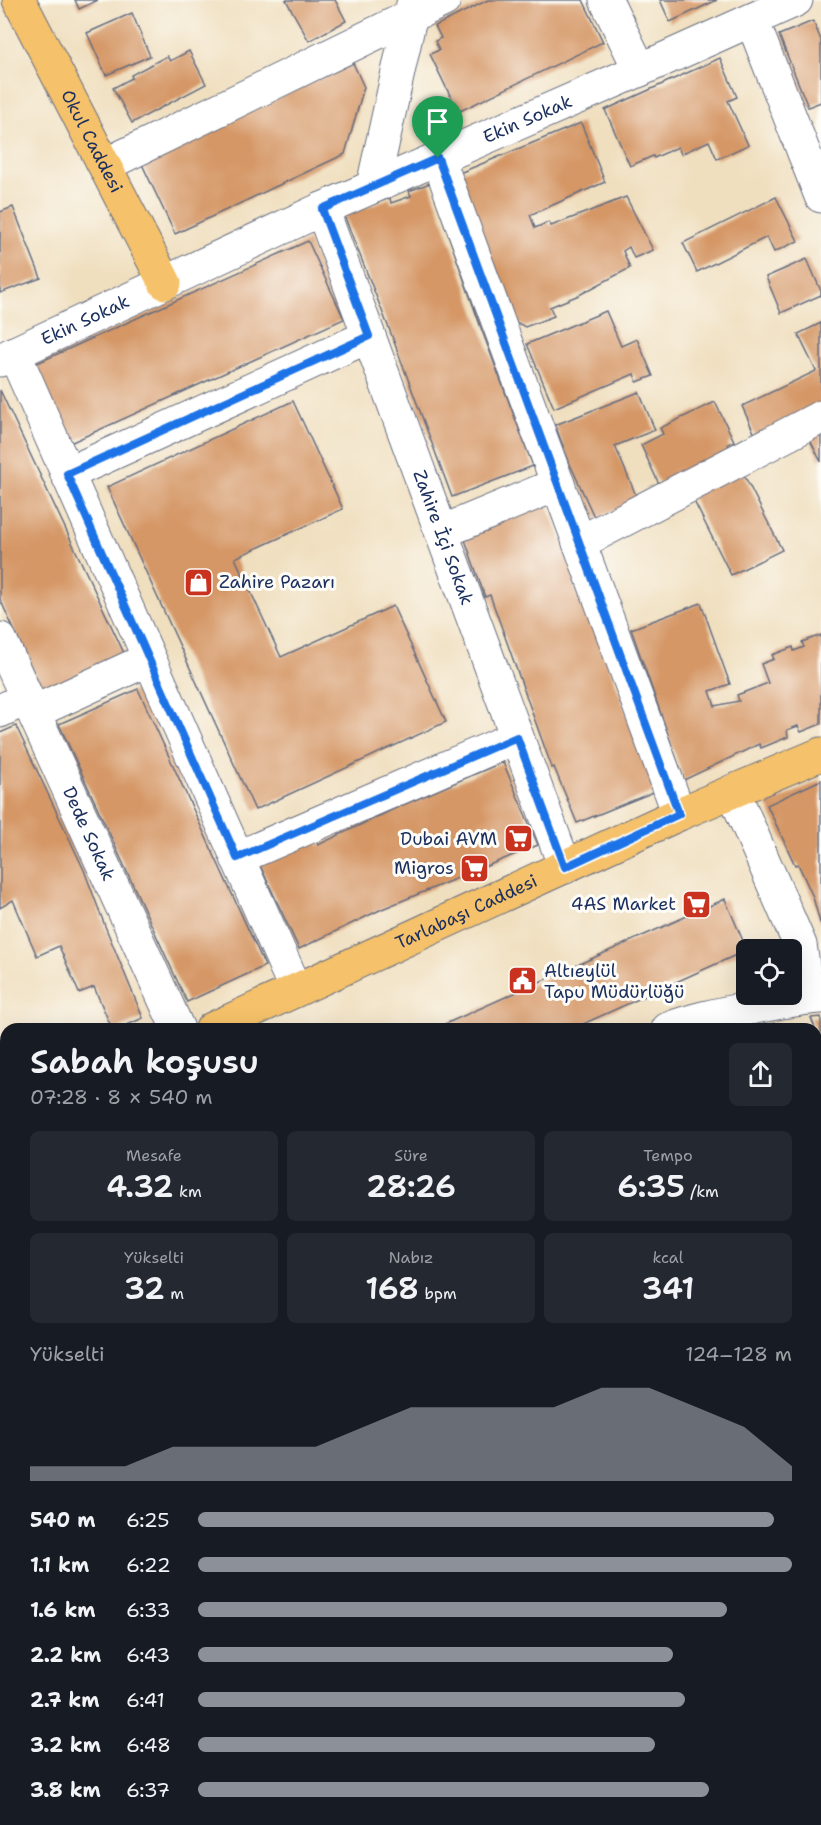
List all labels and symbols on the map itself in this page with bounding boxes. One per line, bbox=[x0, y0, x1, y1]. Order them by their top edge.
street label: Okul Caddesi bbox=[55, 86, 128, 197]
street label: Ekin Sokak bbox=[479, 89, 576, 149]
pin bbox=[412, 96, 463, 158]
street label: Ekin Sokak bbox=[37, 289, 133, 351]
street label: Zahire İçi Sokak bbox=[407, 466, 479, 608]
shop icon: Zahire Pazarı bbox=[182, 566, 214, 598]
place label: Zahire Pazarı bbox=[219, 570, 335, 594]
street label: Dede Sokak bbox=[57, 783, 121, 885]
supermarket icon: Dubai AVM bbox=[502, 823, 534, 855]
place label: Dubai AVM bbox=[400, 827, 497, 851]
supermarket icon: Migros bbox=[459, 852, 491, 884]
place label: Migros bbox=[394, 856, 454, 880]
street label: Tarlabaşı Caddesi bbox=[391, 869, 541, 955]
supermarket icon: 4AS Market bbox=[681, 888, 713, 920]
place label: 4AS Market bbox=[571, 892, 676, 916]
place label: Altıeylül Tapu Müdürlüğü bbox=[544, 959, 684, 1004]
public building icon: Altıeylül Tapu Müdürlüğü bbox=[507, 965, 539, 997]

